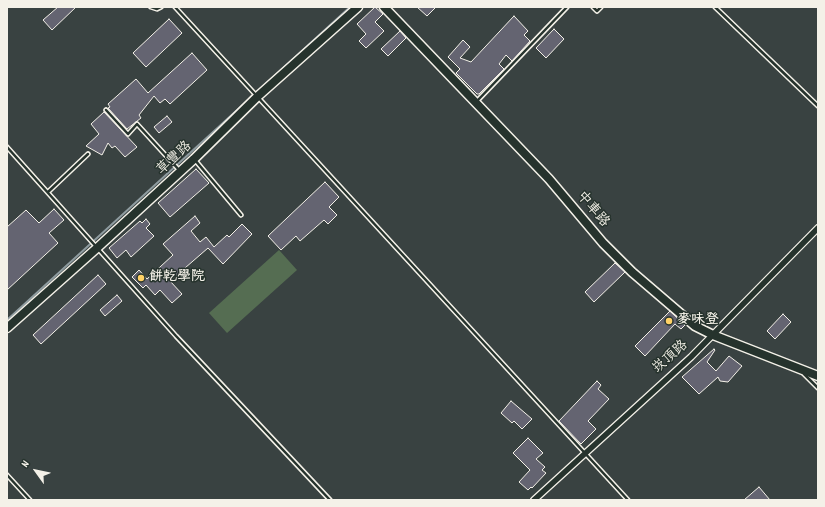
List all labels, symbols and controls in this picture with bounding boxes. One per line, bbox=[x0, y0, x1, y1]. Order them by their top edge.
street label: 草豐路 bbox=[154, 139, 196, 179]
street label: 中車路 bbox=[572, 189, 612, 231]
place label: 餅乾學院 bbox=[149, 270, 205, 286]
marker: 餅乾學院 bbox=[136, 273, 146, 283]
place label: 麥味登 bbox=[677, 313, 719, 329]
marker: 麥味登 bbox=[664, 316, 674, 326]
street label: 崁頂路 bbox=[650, 338, 692, 378]
north arrow bbox=[16, 451, 56, 491]
text: N bbox=[18, 458, 34, 471]

